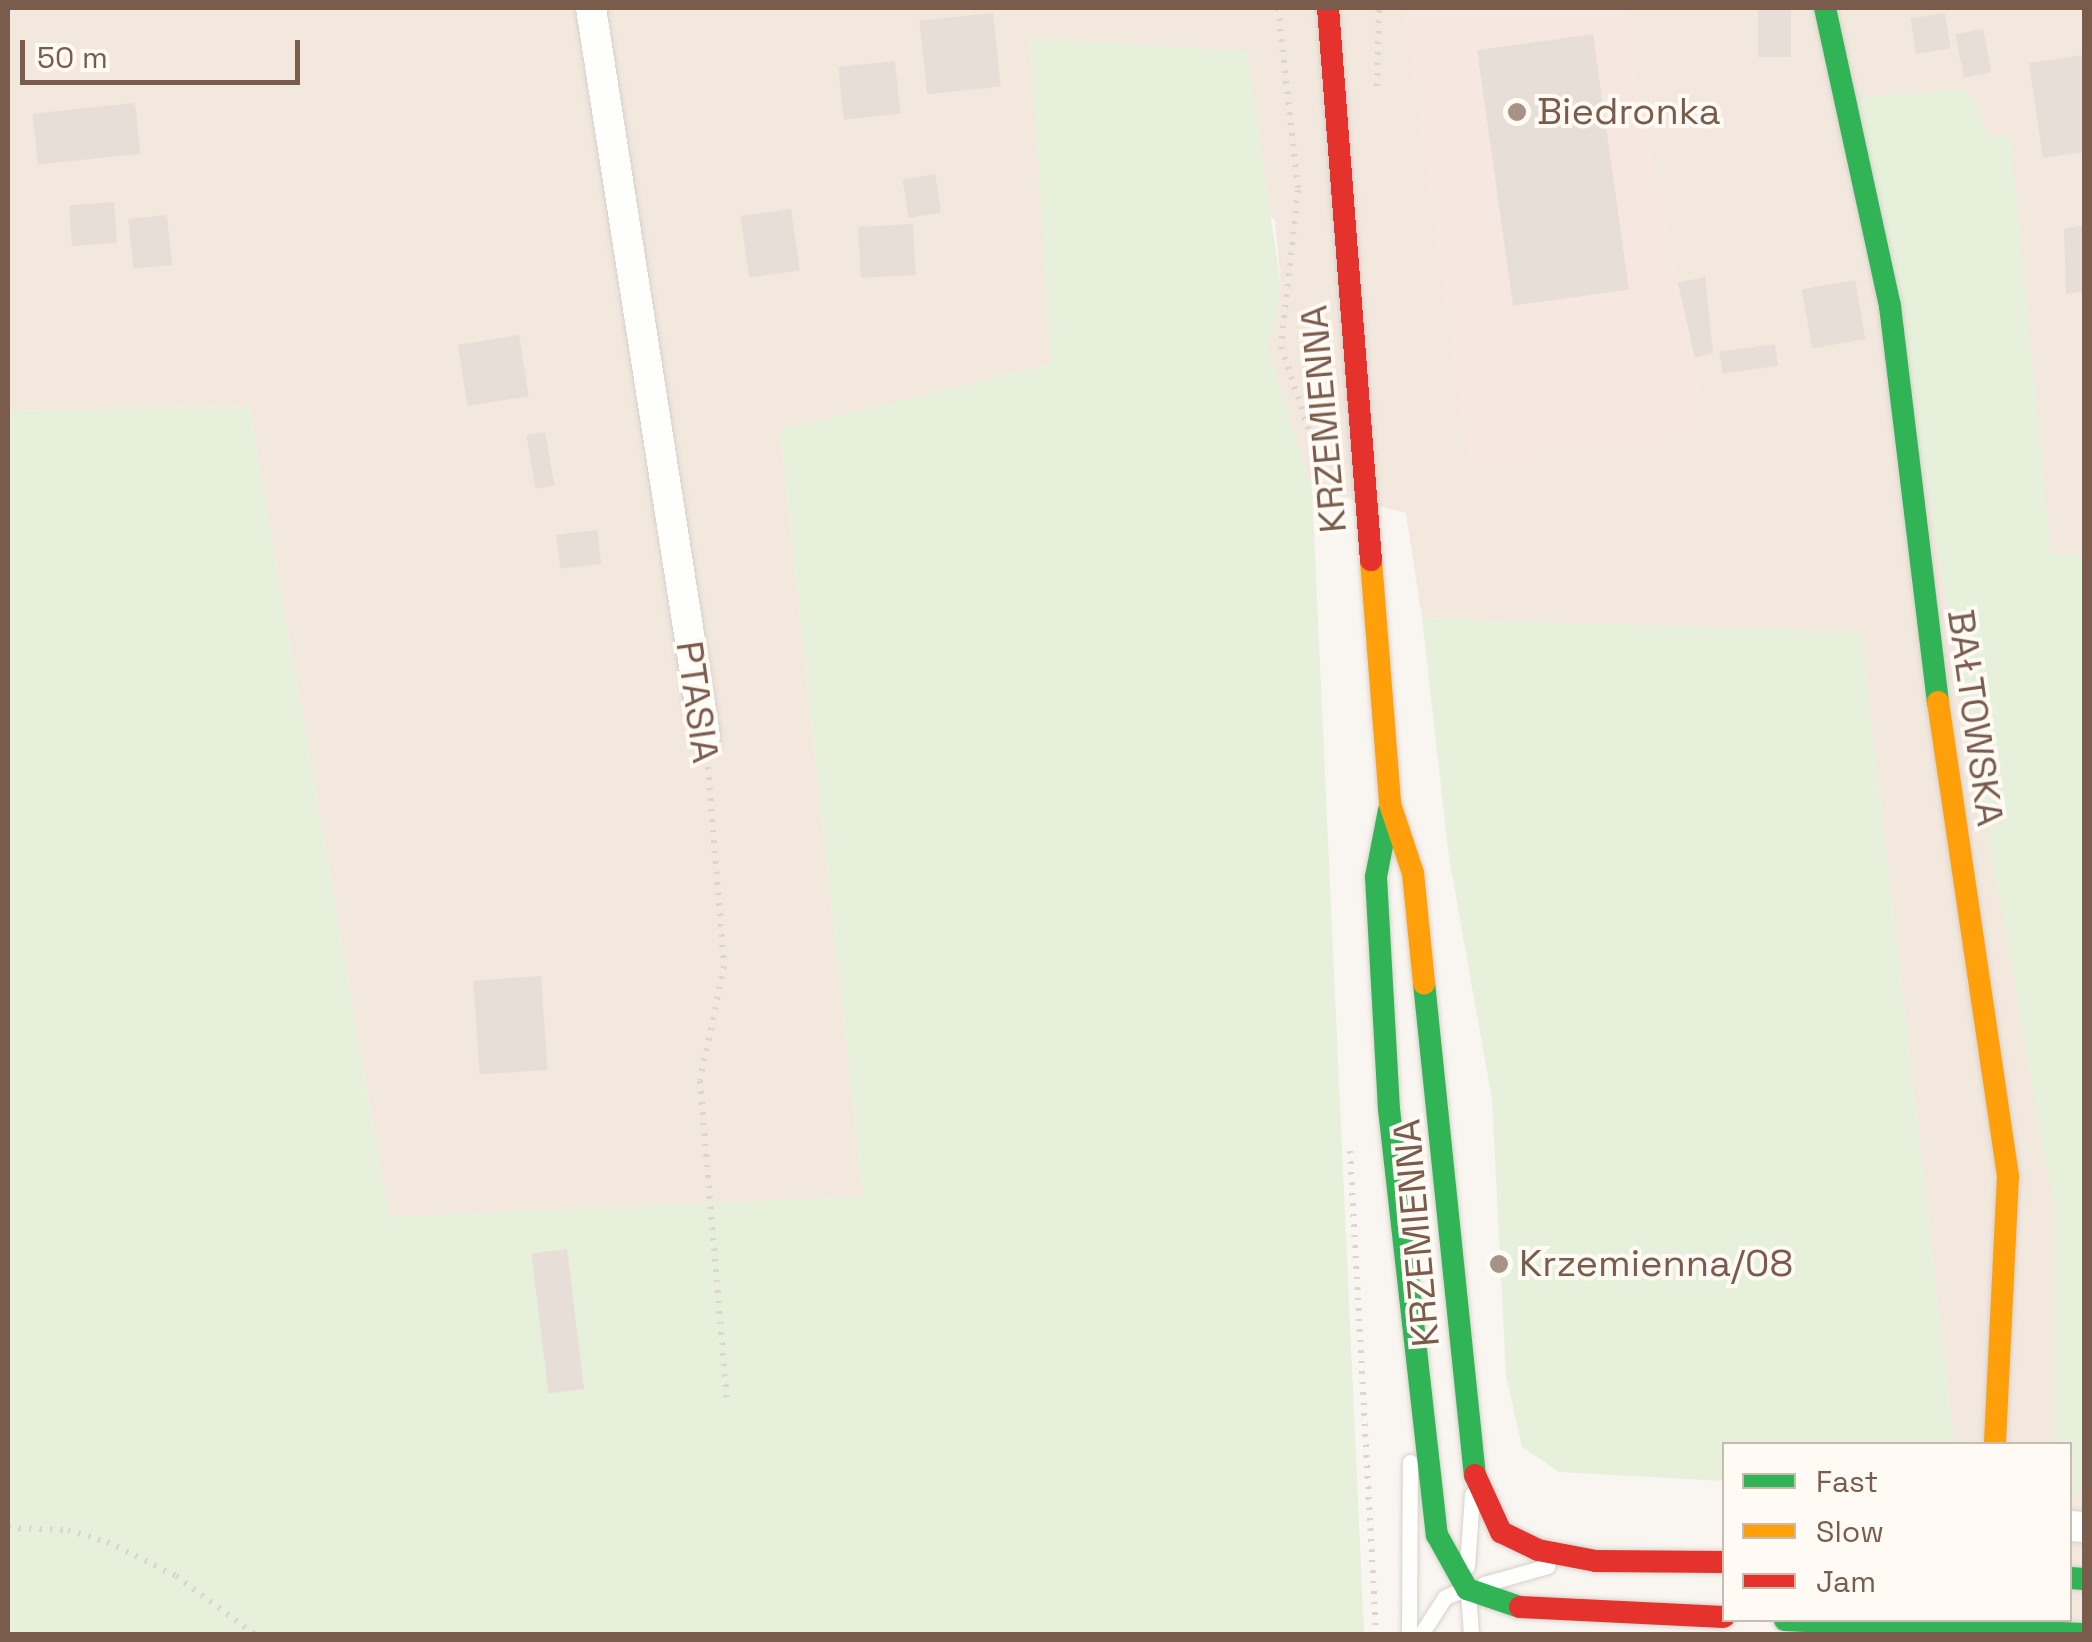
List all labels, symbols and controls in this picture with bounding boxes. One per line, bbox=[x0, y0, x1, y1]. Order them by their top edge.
scale bar bbox=[25, 20, 305, 82]
text: 50 m bbox=[37, 38, 108, 77]
place label: Biedronka bbox=[1537, 89, 1721, 135]
marker: Biedronka bbox=[1506, 101, 1528, 123]
street label: KRZEMIENNA bbox=[1291, 303, 1357, 535]
street label: BAŁTOWSKA bbox=[1937, 607, 2013, 829]
street label: PTASIA bbox=[666, 638, 728, 766]
street label: KRZEMIENNA bbox=[1384, 1117, 1450, 1349]
place label: Krzemienna/08 bbox=[1519, 1241, 1793, 1287]
marker: Krzemienna/08 bbox=[1488, 1253, 1510, 1275]
legend bbox=[1722, 1442, 2072, 1622]
text: Fast bbox=[1816, 1462, 1878, 1501]
text: Slow bbox=[1816, 1512, 1884, 1551]
text: Jam bbox=[1816, 1562, 1876, 1601]

